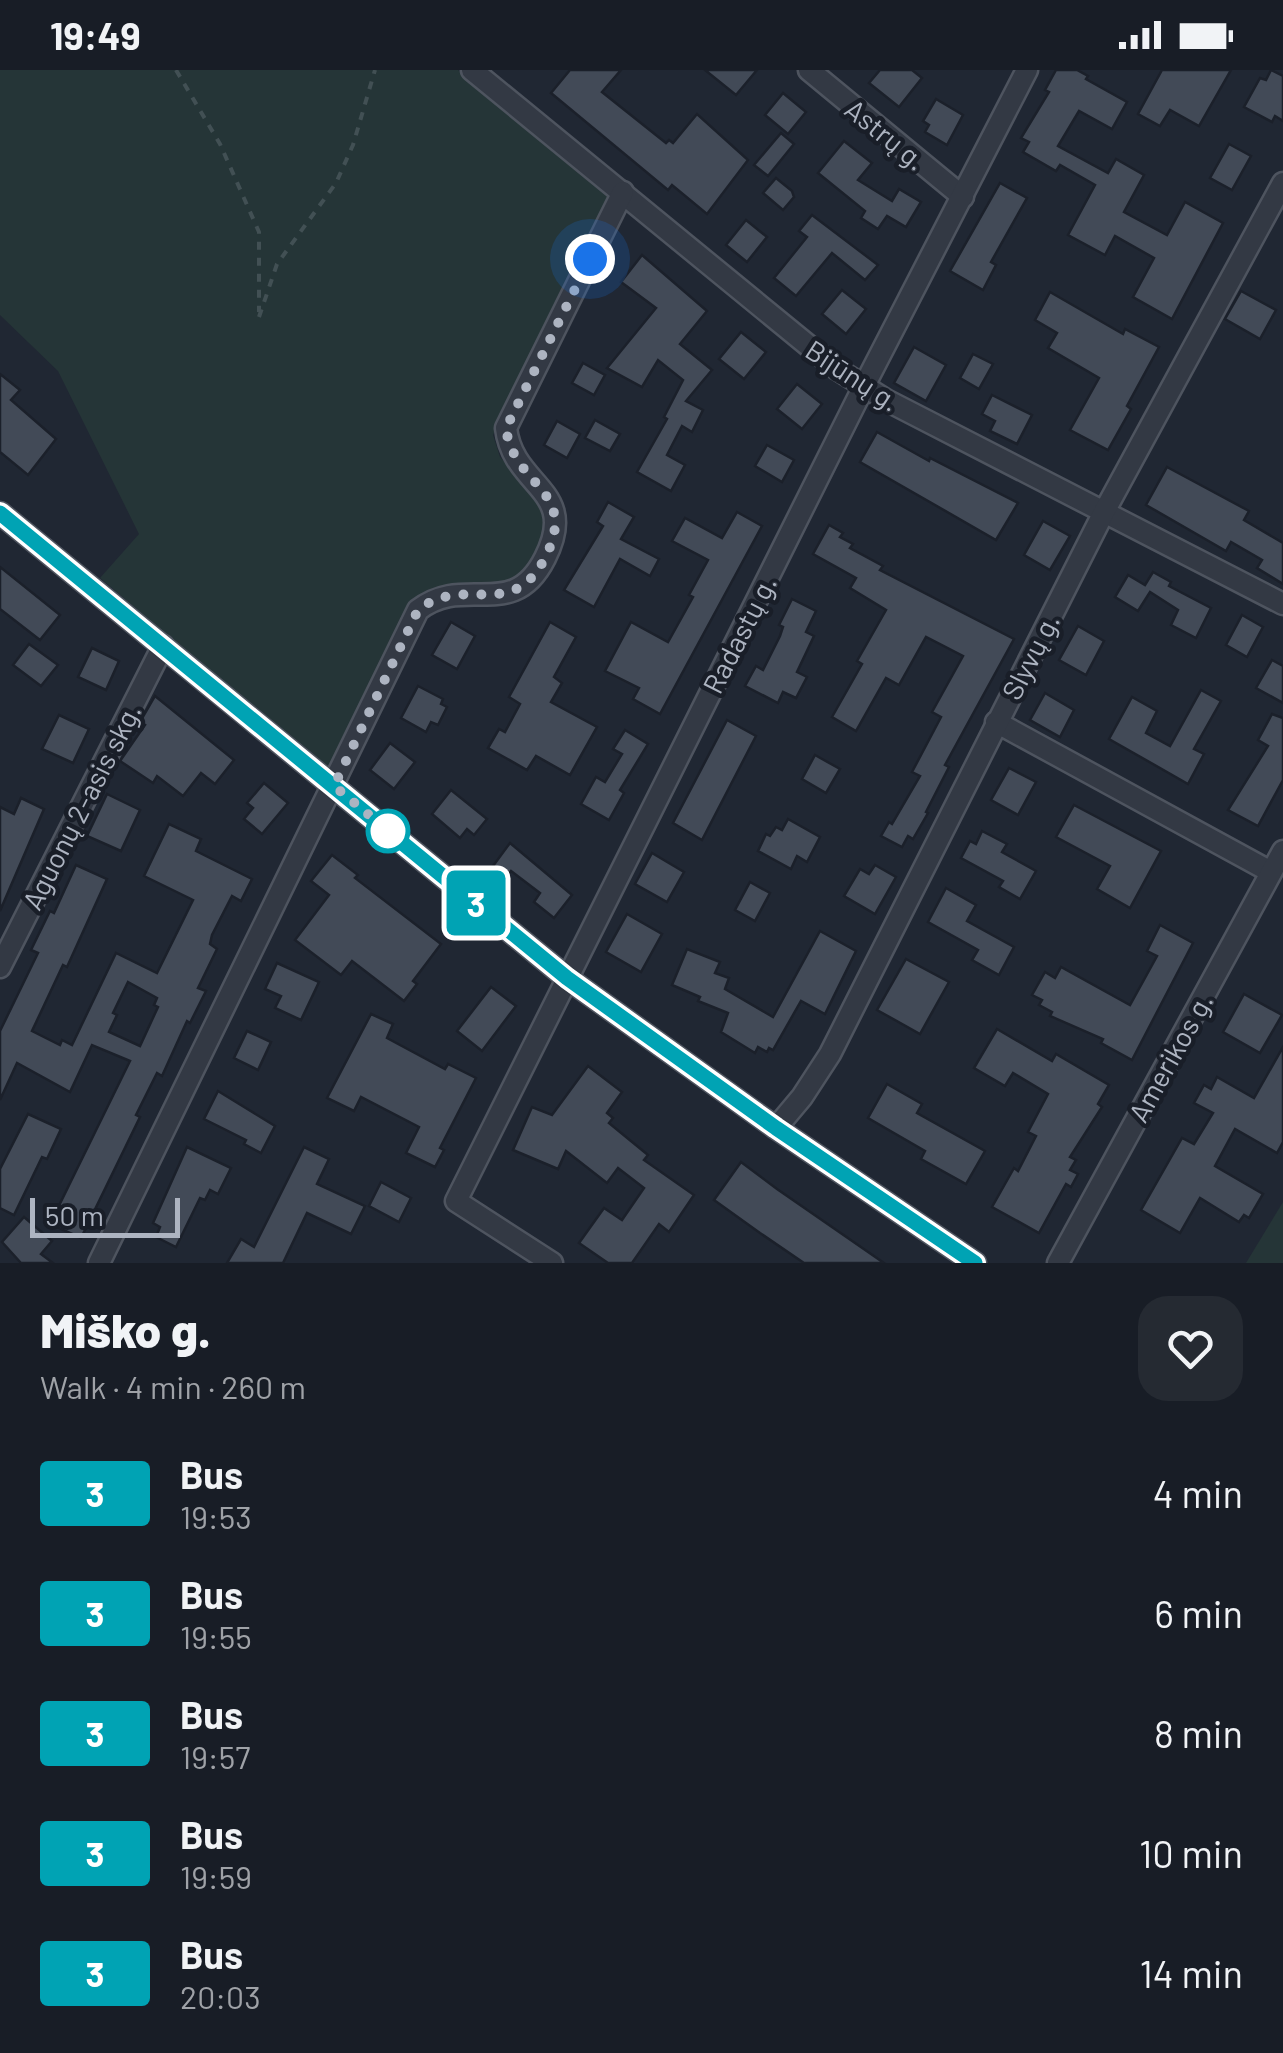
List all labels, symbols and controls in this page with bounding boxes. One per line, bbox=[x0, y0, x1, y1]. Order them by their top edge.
text: 19:49 bbox=[50, 12, 141, 58]
street label: Astrų g. bbox=[839, 91, 933, 177]
your location bbox=[565, 234, 615, 284]
street label: Bijūnų g. bbox=[800, 332, 906, 418]
street label: Radastų g. bbox=[695, 569, 783, 699]
street label: Slyvų g. bbox=[994, 607, 1066, 705]
street label: Aguonų 2-asis skg. bbox=[14, 697, 148, 915]
unlabelled marker bbox=[367, 810, 409, 852]
line badge: 3 bbox=[444, 870, 508, 936]
text: 3 bbox=[467, 882, 485, 924]
street label: Amerikos g. bbox=[1121, 986, 1219, 1128]
scale bar bbox=[30, 1193, 180, 1238]
text: 50 m bbox=[45, 1198, 104, 1232]
button: heart bbox=[1138, 1296, 1243, 1401]
text: Miško g. bbox=[40, 1300, 211, 1358]
text: Walk · 4 min · 260 m bbox=[40, 1367, 306, 1405]
text: Bus bbox=[180, 1451, 243, 1497]
text: 4 min bbox=[1153, 1470, 1243, 1516]
text: 3 bbox=[86, 1472, 104, 1514]
text: 19:53 bbox=[180, 1497, 252, 1535]
text: Bus bbox=[180, 1571, 243, 1617]
text: 6 min bbox=[1154, 1590, 1243, 1636]
text: 3 bbox=[86, 1592, 104, 1634]
text: 19:55 bbox=[180, 1617, 252, 1655]
text: Bus bbox=[180, 1691, 243, 1737]
text: 8 min bbox=[1154, 1710, 1243, 1756]
text: 3 bbox=[86, 1712, 104, 1754]
text: 19:57 bbox=[180, 1737, 250, 1775]
text: Bus bbox=[180, 1811, 243, 1857]
text: 10 min bbox=[1139, 1830, 1243, 1876]
text: 3 bbox=[86, 1832, 104, 1874]
text: 19:59 bbox=[180, 1857, 252, 1895]
text: Bus bbox=[180, 1931, 243, 1977]
text: 14 min bbox=[1140, 1950, 1243, 1996]
text: 3 bbox=[86, 1952, 104, 1994]
text: 20:03 bbox=[180, 1977, 261, 2015]

